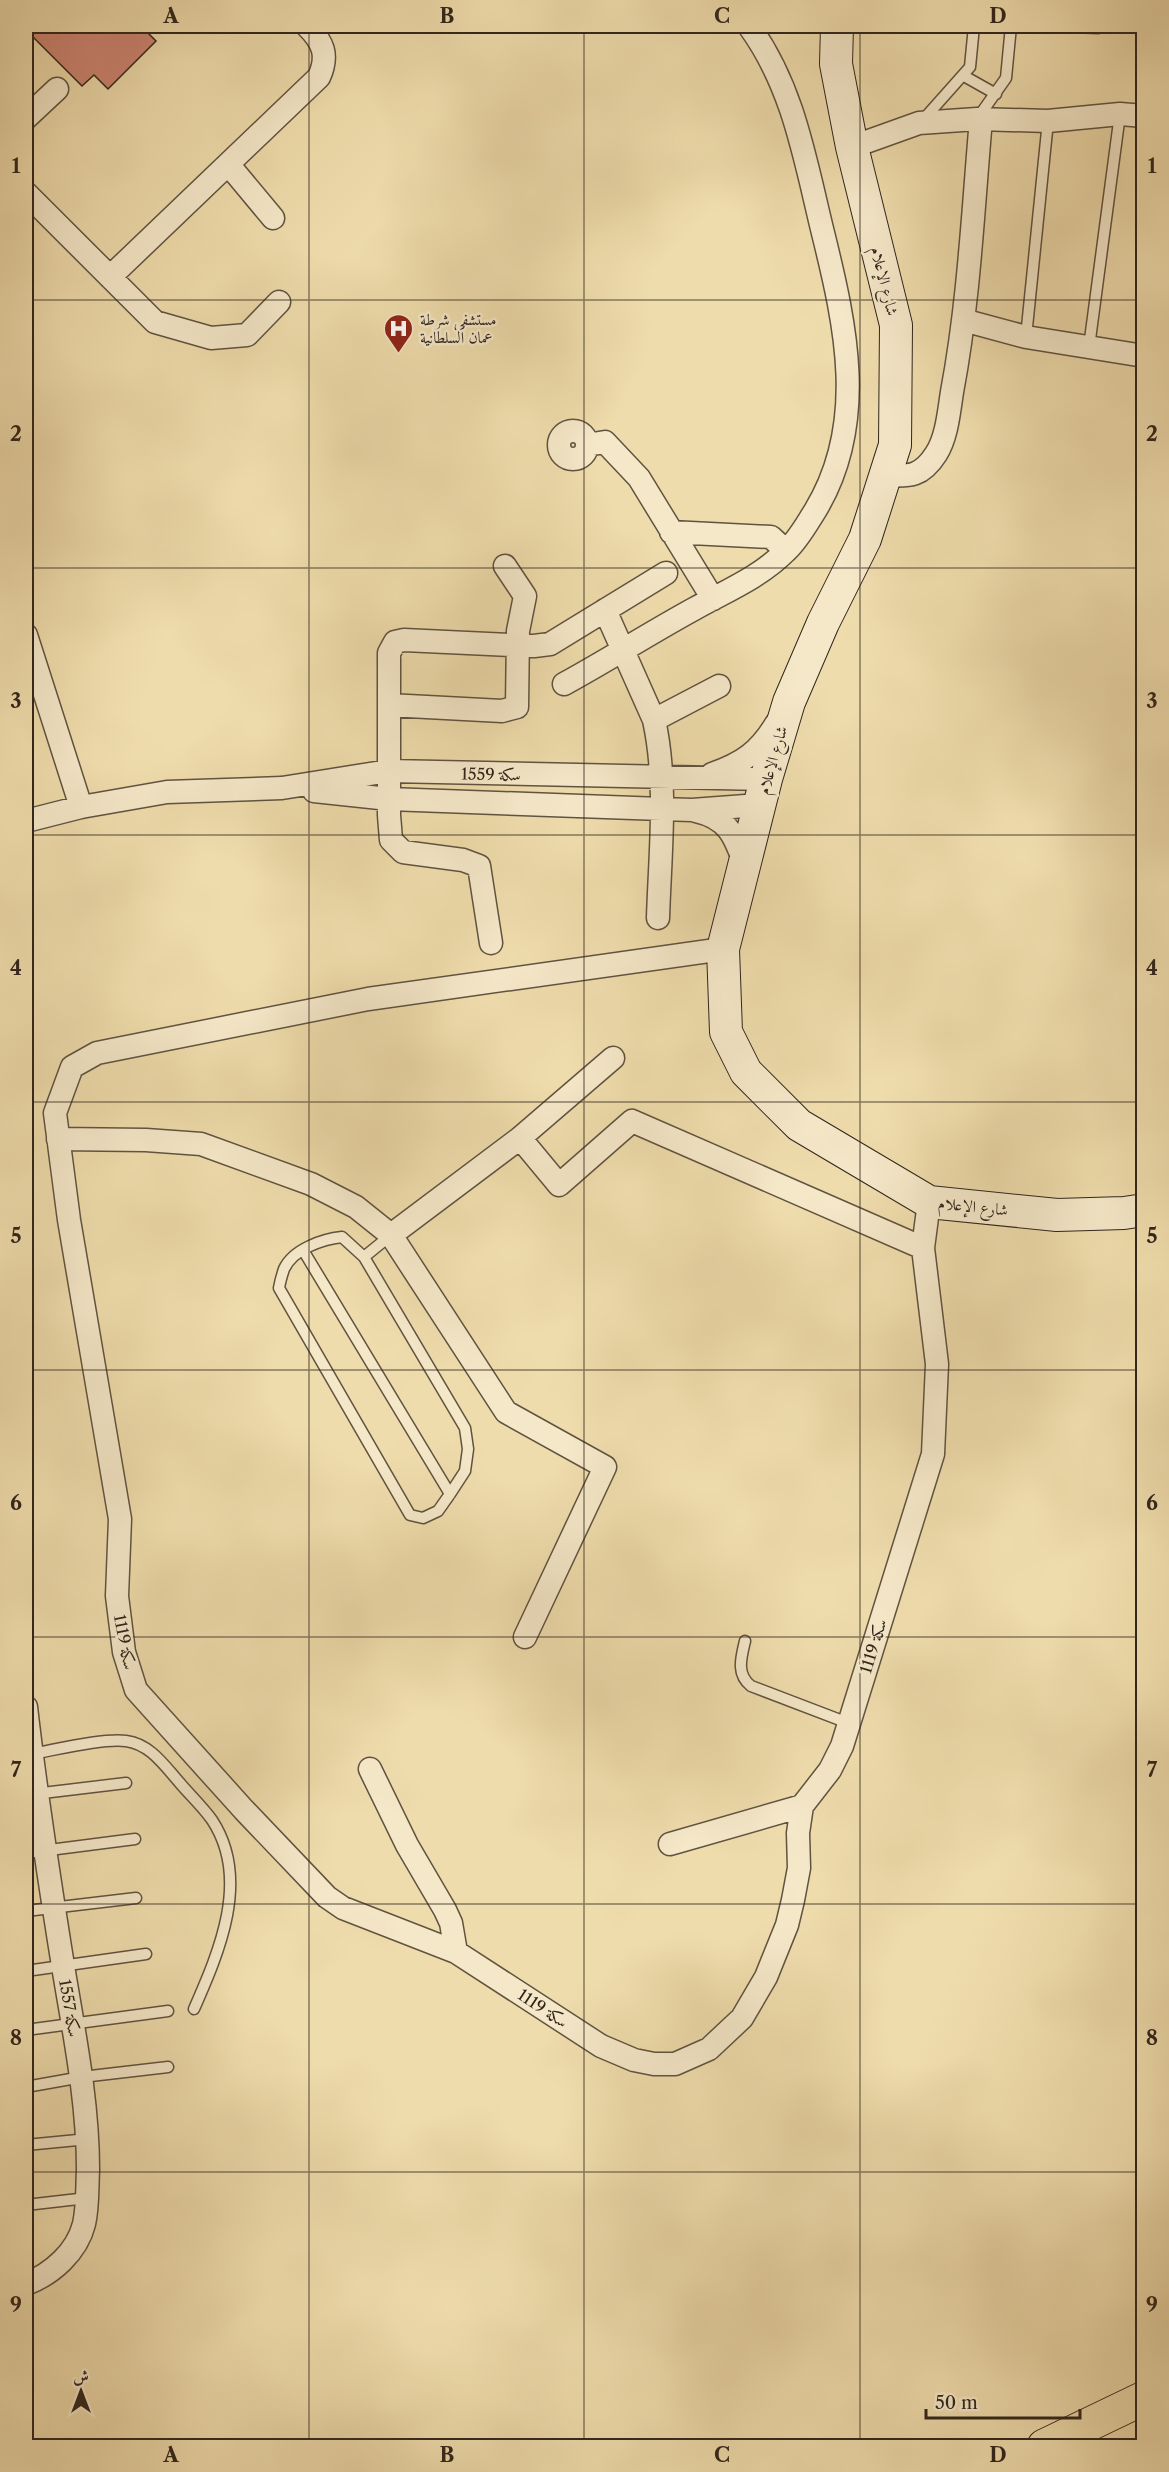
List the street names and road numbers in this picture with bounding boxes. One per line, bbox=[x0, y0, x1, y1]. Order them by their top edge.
street label: شارع الإعلام bbox=[862, 244, 903, 319]
street label: شارع الإعلام bbox=[753, 723, 796, 798]
street label: سكة 1559 bbox=[461, 763, 521, 785]
street label: شارع الإعلام bbox=[936, 1192, 1009, 1225]
street label: سكة 1119 bbox=[110, 1613, 140, 1671]
street label: سكة 1119 bbox=[855, 1616, 891, 1676]
street label: سكة 1557 bbox=[55, 1978, 85, 2038]
street label: سكة 1119 bbox=[514, 1984, 572, 2032]

